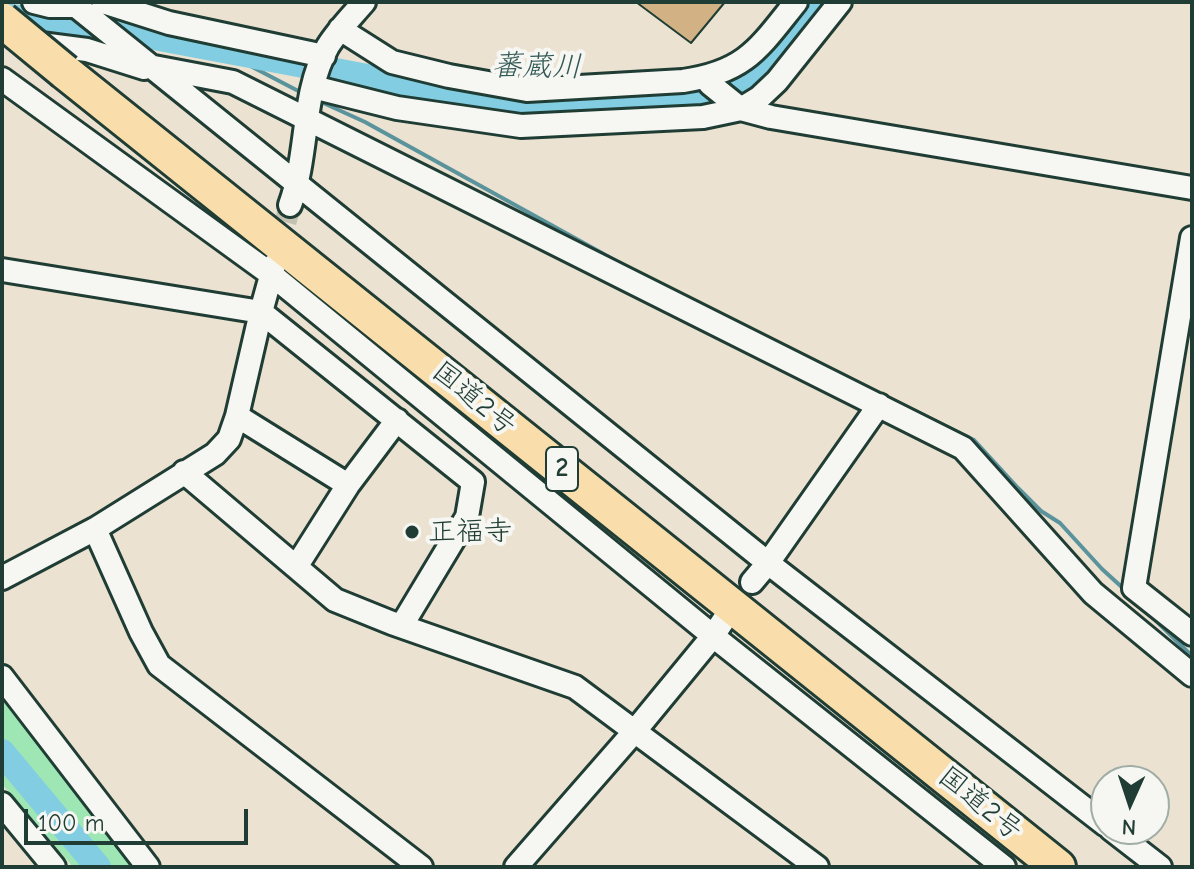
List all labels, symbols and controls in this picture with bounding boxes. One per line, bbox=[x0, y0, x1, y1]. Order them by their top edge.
water label: 蕃蔵川 bbox=[492, 48, 582, 86]
street label: 国道2号 bbox=[425, 355, 523, 443]
road number: 2 bbox=[546, 447, 578, 491]
place label: 正福寺 bbox=[428, 515, 512, 549]
marker: 正福寺 bbox=[403, 523, 421, 541]
street label: 国道2号 bbox=[931, 760, 1029, 848]
north arrow bbox=[1090, 765, 1170, 845]
scale bar bbox=[28, 793, 252, 843]
text: 100 m bbox=[38, 809, 105, 837]
text: N bbox=[1121, 814, 1137, 840]

